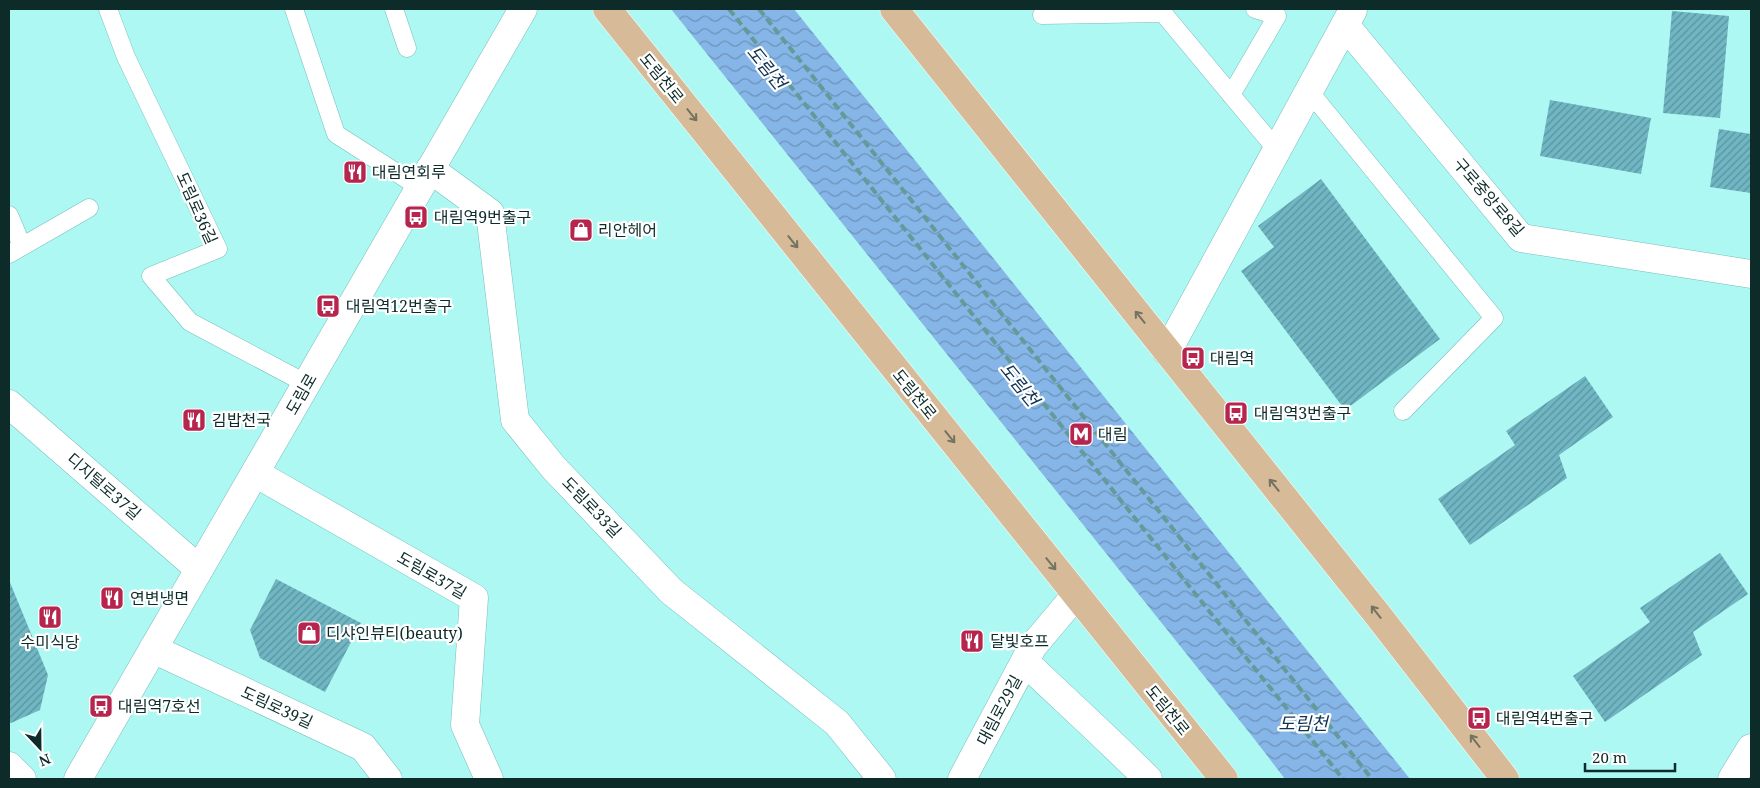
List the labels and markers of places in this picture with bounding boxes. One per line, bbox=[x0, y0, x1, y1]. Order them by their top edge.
restaurant icon: 대림연회루 bbox=[342, 159, 368, 185]
place label: 대림연회루 bbox=[372, 161, 446, 183]
bus stop icon: 대림역9번출구 bbox=[403, 204, 429, 230]
place label: 대림역9번출구 bbox=[434, 206, 531, 228]
shop icon: 리안헤어 bbox=[568, 217, 594, 243]
place label: 리안헤어 bbox=[598, 219, 657, 241]
bus stop icon: 대림역12번출구 bbox=[315, 293, 341, 319]
place label: 대림역12번출구 bbox=[346, 295, 452, 317]
bus stop icon: 대림역 bbox=[1180, 345, 1206, 371]
place label: 대림역 bbox=[1210, 347, 1254, 369]
bus stop icon: 대림역3번출구 bbox=[1223, 400, 1249, 426]
place label: 대림역3번출구 bbox=[1254, 402, 1351, 424]
restaurant icon: 김밥천국 bbox=[181, 407, 207, 433]
place label: 김밥천국 bbox=[212, 409, 271, 431]
metro station icon: 대림 bbox=[1068, 421, 1094, 447]
place label: 대림 bbox=[1098, 423, 1127, 445]
restaurant icon: 연변냉면 bbox=[99, 585, 125, 611]
place label: 연변냉면 bbox=[130, 587, 189, 609]
restaurant icon: 수미식당 bbox=[37, 604, 63, 630]
shop icon: 디샤인뷰티(beauty) bbox=[296, 620, 322, 646]
place label: 디샤인뷰티(beauty) bbox=[326, 622, 463, 644]
restaurant icon: 달빛호프 bbox=[959, 628, 985, 654]
place label: 달빛호프 bbox=[990, 630, 1049, 652]
place label: 수미식당 bbox=[21, 631, 80, 653]
bus stop icon: 대림역7호선 bbox=[88, 693, 114, 719]
place label: 대림역7호선 bbox=[118, 695, 201, 717]
bus stop icon: 대림역4번출구 bbox=[1466, 705, 1492, 731]
place label: 대림역4번출구 bbox=[1496, 707, 1593, 729]

